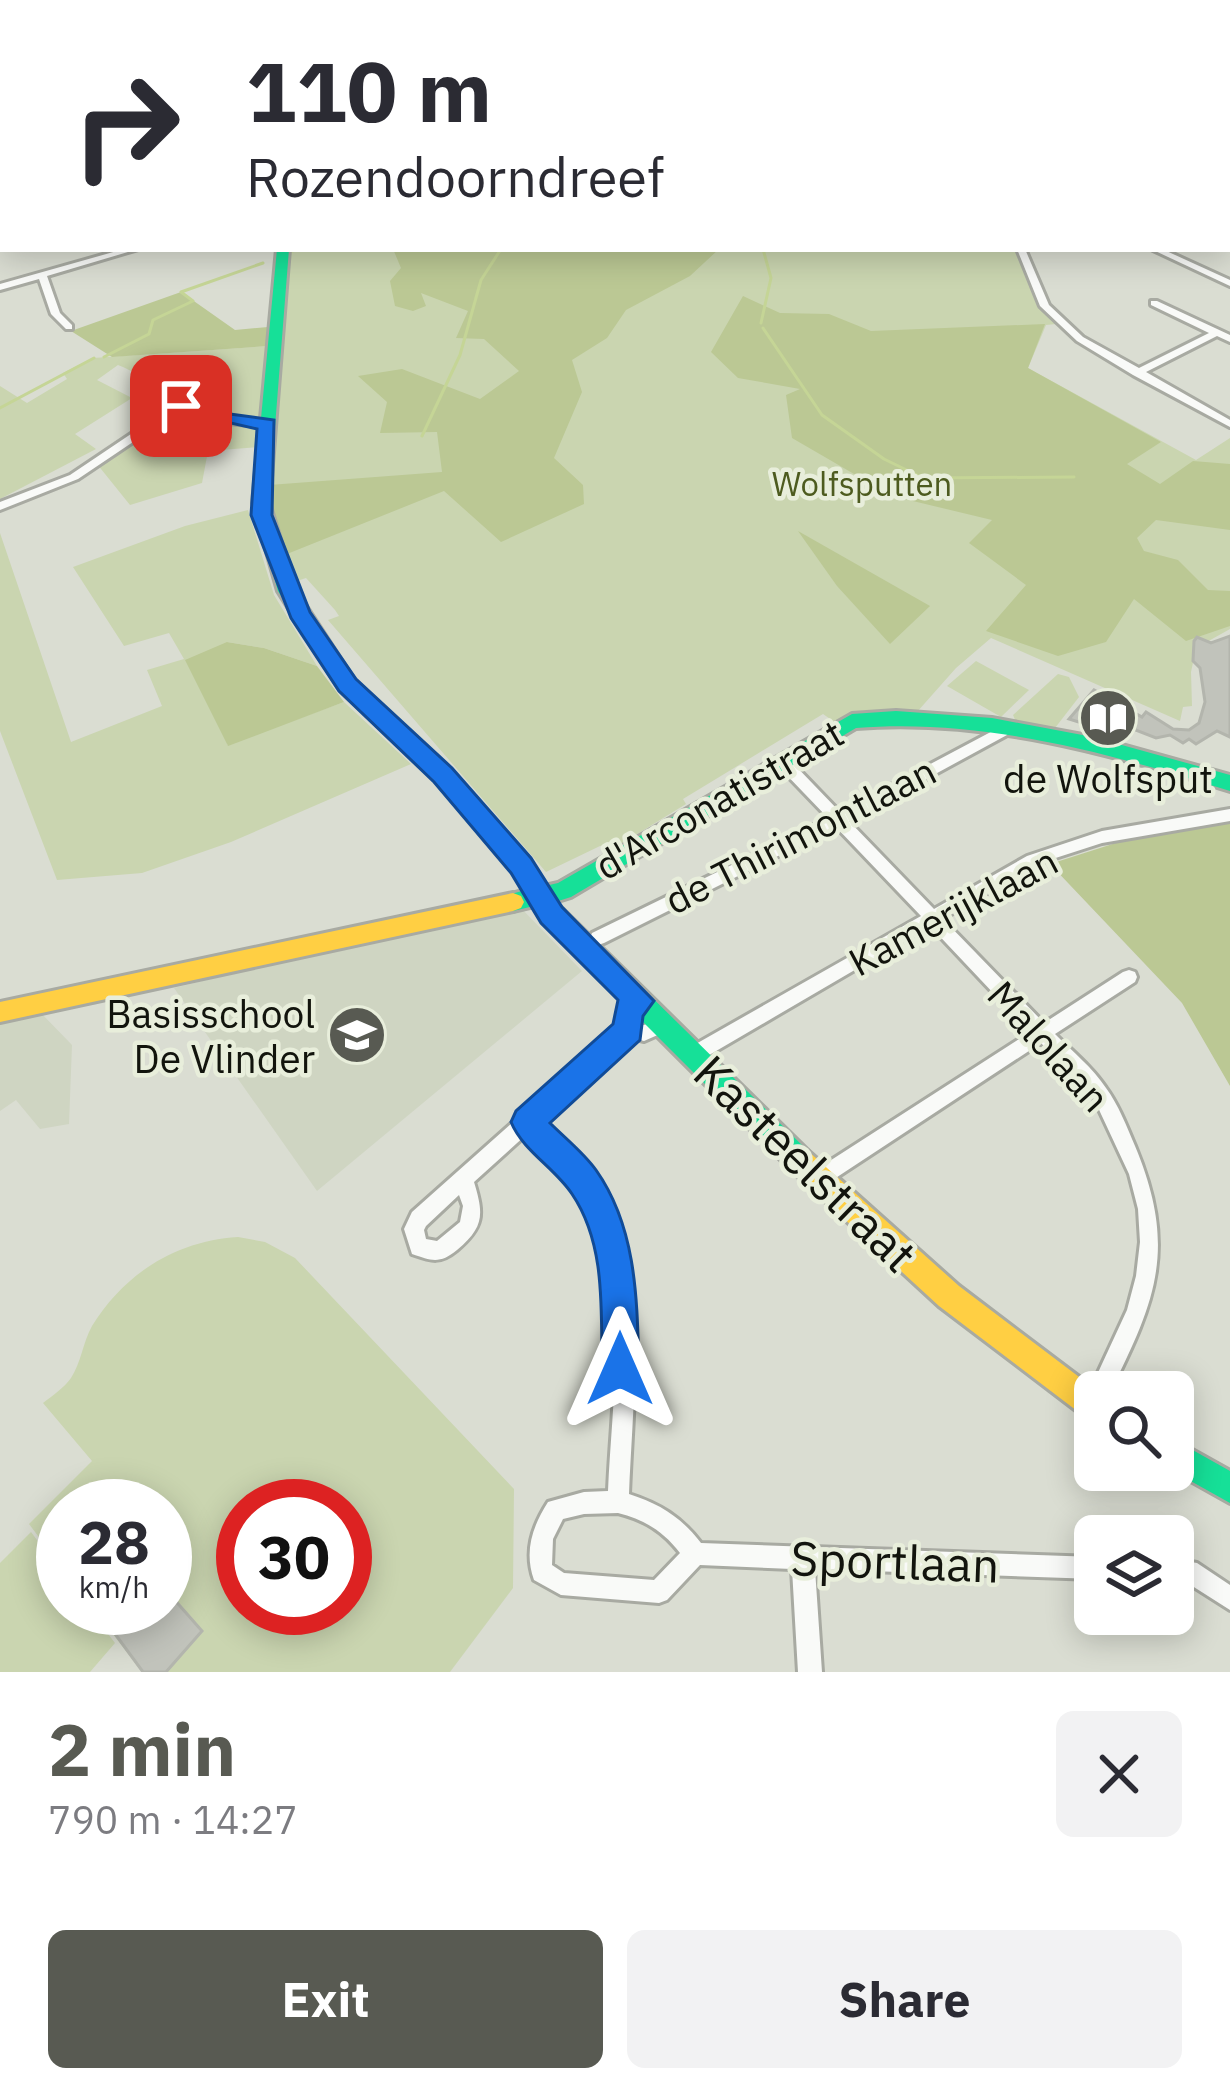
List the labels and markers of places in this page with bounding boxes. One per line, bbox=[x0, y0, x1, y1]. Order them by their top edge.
pin bbox=[130, 355, 232, 457]
library icon: de Wolfsput bbox=[1077, 687, 1139, 749]
place label: de Wolfsput bbox=[1003, 753, 1213, 804]
place label: Basisschool De Vlinder bbox=[106, 988, 315, 1084]
school or university icon: Basisschool De Vlinder bbox=[326, 1004, 388, 1066]

